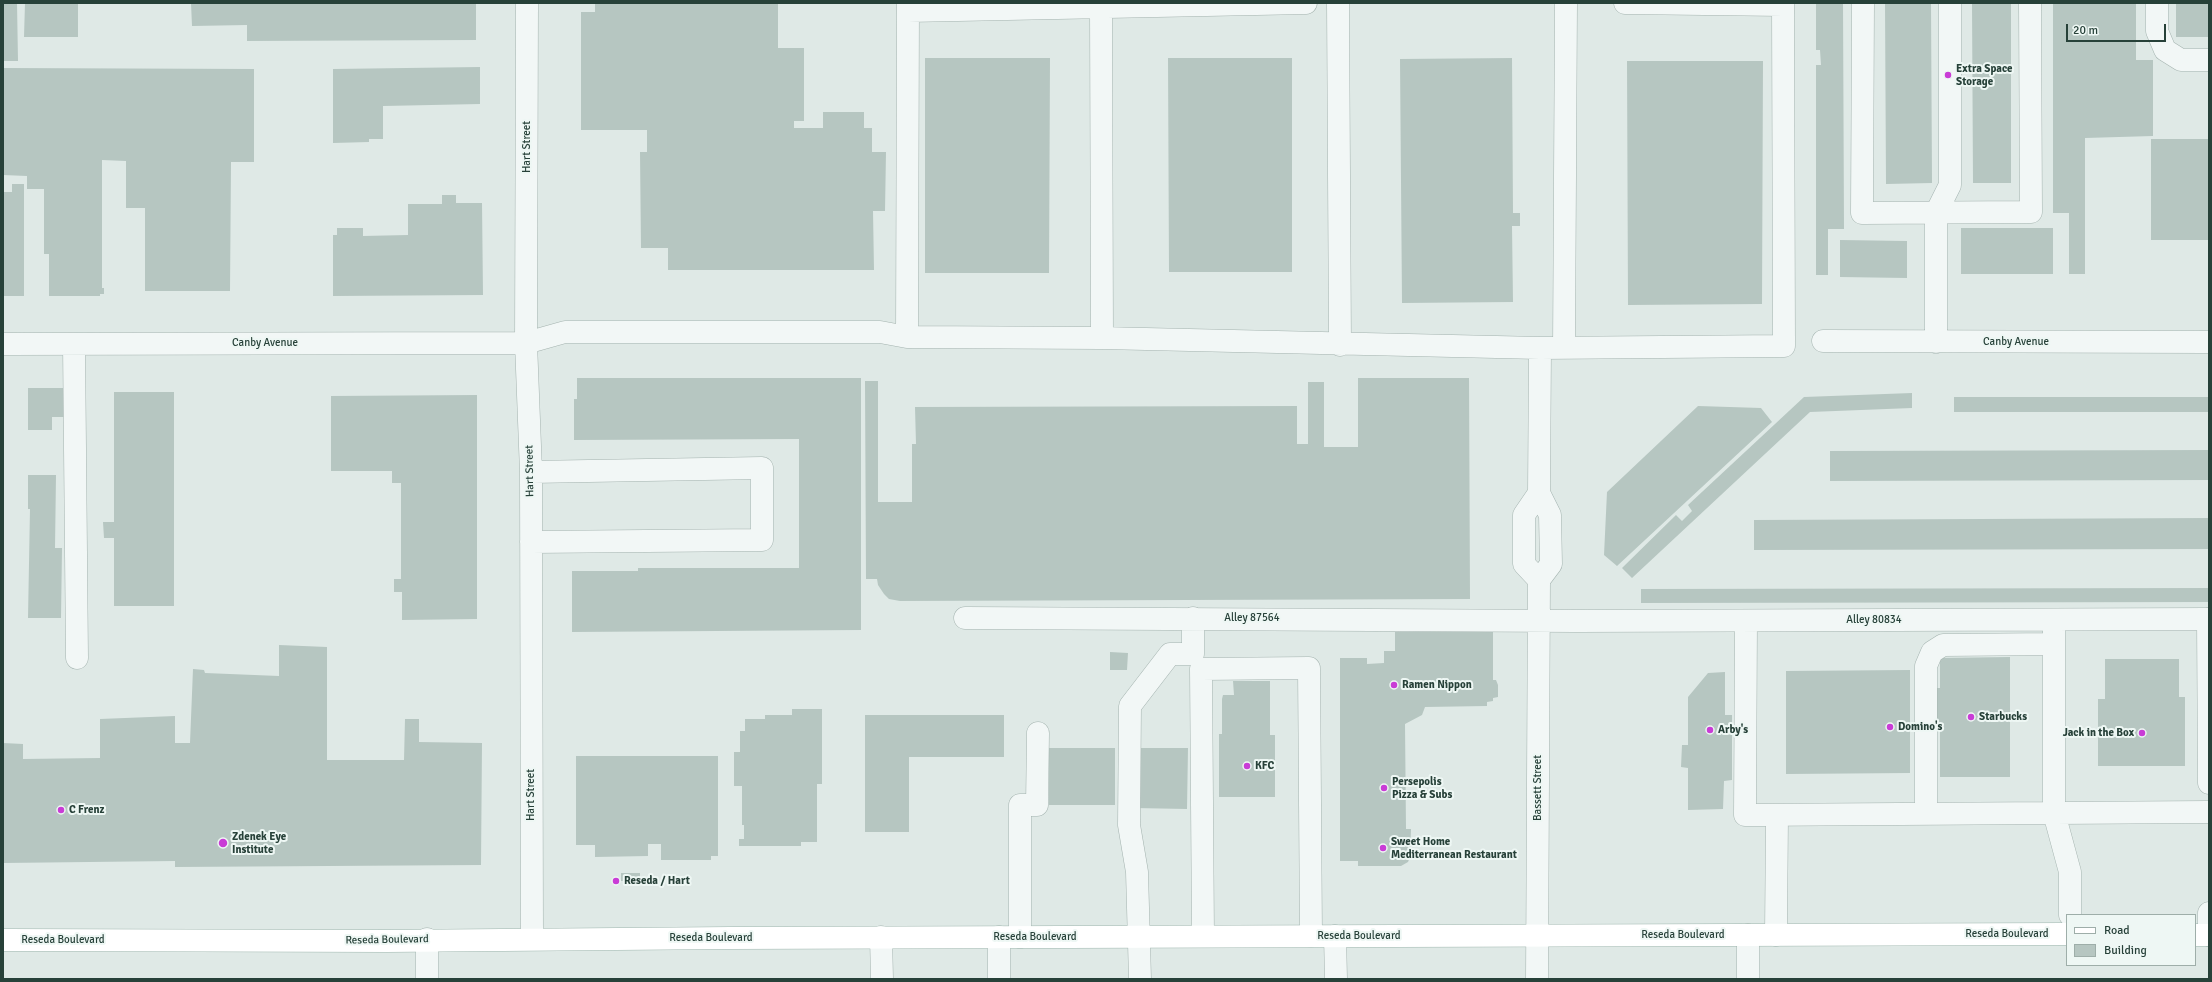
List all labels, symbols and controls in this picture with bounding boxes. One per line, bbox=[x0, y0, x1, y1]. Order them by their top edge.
scale bar bbox=[2068, 16, 2168, 42]
text: 20 m bbox=[2073, 23, 2098, 38]
place label: Extra Space Storage bbox=[1956, 62, 2013, 88]
marker: Extra Space Storage bbox=[1943, 70, 1953, 80]
street label: Hart Street bbox=[520, 121, 534, 173]
street label: Canby Avenue bbox=[1983, 335, 2049, 349]
street label: Canby Avenue bbox=[232, 336, 298, 350]
street label: Hart Street bbox=[523, 445, 537, 497]
street label: Alley 87564 bbox=[1224, 611, 1280, 625]
street label: Alley 80834 bbox=[1846, 613, 1902, 627]
place label: Ramen Nippon bbox=[1402, 678, 1472, 692]
marker: Ramen Nippon bbox=[1389, 680, 1399, 690]
place label: Starbucks bbox=[1979, 710, 2027, 724]
marker: Starbucks bbox=[1966, 712, 1976, 722]
place label: Domino's bbox=[1898, 720, 1942, 734]
marker: Domino's bbox=[1885, 722, 1895, 732]
place label: Arby's bbox=[1718, 723, 1748, 737]
marker: Arby's bbox=[1705, 725, 1715, 735]
place label: Jack in the Box bbox=[2063, 726, 2134, 740]
marker: Jack in the Box bbox=[2137, 728, 2147, 738]
street label: Bassett Street bbox=[1531, 755, 1545, 821]
place label: KFC bbox=[1255, 759, 1274, 773]
marker: KFC bbox=[1242, 761, 1252, 771]
street label: Hart Street bbox=[524, 769, 538, 821]
place label: Persepolis Pizza & Subs bbox=[1392, 775, 1452, 801]
marker: Persepolis Pizza & Subs bbox=[1379, 783, 1389, 793]
place label: C Frenz bbox=[69, 803, 104, 817]
marker: C Frenz bbox=[56, 805, 66, 815]
place label: Zdenek Eye Institute bbox=[232, 830, 286, 856]
place label: Sweet Home Mediterranean Restaurant bbox=[1391, 835, 1517, 861]
marker: Zdenek Eye Institute bbox=[217, 837, 229, 849]
marker: Sweet Home Mediterranean Restaurant bbox=[1378, 843, 1388, 853]
place label: Reseda / Hart bbox=[624, 874, 690, 888]
marker: Reseda / Hart bbox=[611, 876, 621, 886]
legend bbox=[2066, 914, 2196, 966]
text: Road bbox=[2104, 923, 2130, 938]
street label: Reseda Boulevard bbox=[1965, 927, 2049, 941]
street label: Reseda Boulevard bbox=[1641, 928, 1725, 942]
street label: Reseda Boulevard bbox=[1317, 929, 1401, 943]
street label: Reseda Boulevard bbox=[993, 930, 1077, 944]
street label: Reseda Boulevard bbox=[669, 931, 753, 945]
street label: Reseda Boulevard bbox=[21, 933, 105, 947]
street label: Reseda Boulevard bbox=[345, 933, 429, 947]
text: Building bbox=[2104, 943, 2147, 958]

